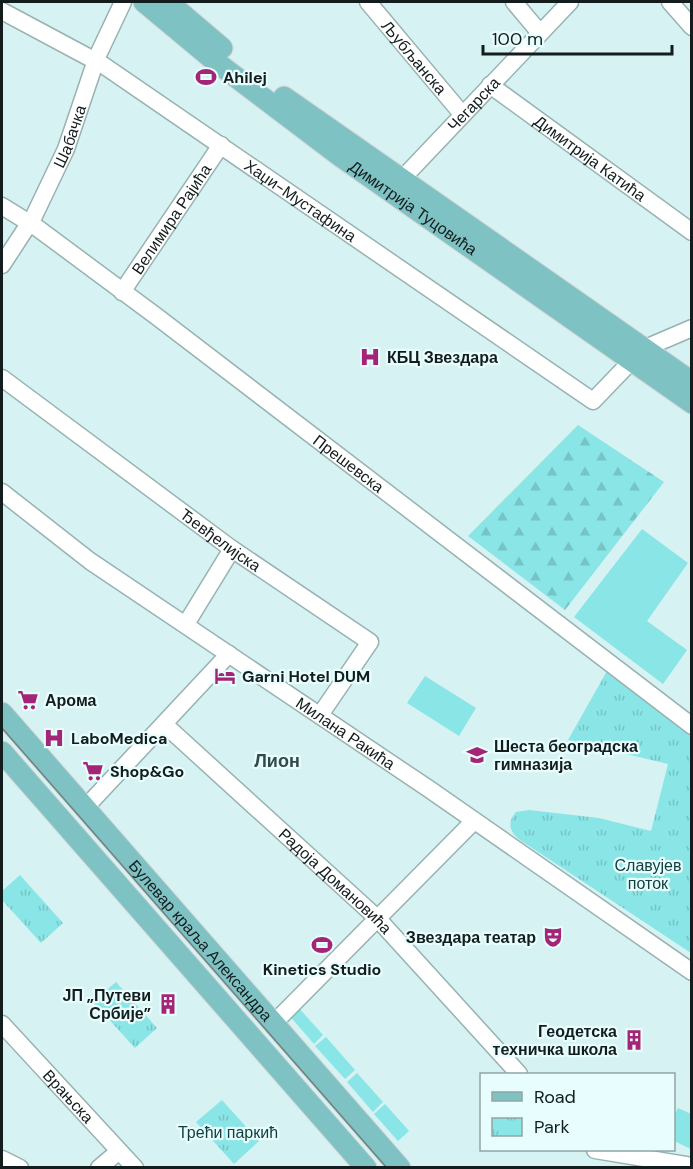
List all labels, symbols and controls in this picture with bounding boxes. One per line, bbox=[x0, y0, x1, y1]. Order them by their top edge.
street label: Љубљанска bbox=[377, 16, 451, 99]
scale bar bbox=[483, 18, 672, 56]
text: 100 m bbox=[492, 27, 543, 51]
sports icon: Ahilej bbox=[194, 65, 218, 89]
place label: Ahilej bbox=[223, 67, 267, 88]
street label: Чегарска bbox=[443, 73, 504, 136]
street label: Шабачка bbox=[49, 102, 91, 171]
street label: Димитрија Катића bbox=[530, 111, 650, 206]
street label: Хаџи-Мустафина bbox=[240, 155, 360, 247]
street label: Димитрија Туцовића bbox=[345, 156, 481, 260]
street label: Велимира Рајића bbox=[127, 160, 216, 279]
hospital icon: КБЦ Звездара bbox=[358, 345, 382, 369]
place label: КБЦ Звездара bbox=[387, 347, 498, 368]
street label: Прешевска bbox=[309, 430, 388, 498]
street label: Ђевђелијска bbox=[176, 504, 265, 576]
hotel icon: Garni Hotel DUM bbox=[213, 664, 237, 688]
place label: Garni Hotel DUM bbox=[242, 666, 370, 687]
supermarket icon: Арома bbox=[16, 688, 40, 712]
place label: Арома bbox=[45, 690, 97, 711]
street label: Милана Ракића bbox=[292, 693, 399, 774]
hospital icon: LaboMedica bbox=[42, 726, 66, 750]
place label: LaboMedica bbox=[71, 728, 167, 749]
place label: Шеста београдска гимназија bbox=[494, 736, 638, 775]
school or university icon: Шеста београдска гимназија bbox=[465, 743, 489, 767]
district label: Лион bbox=[254, 749, 300, 773]
supermarket icon: Shop&Go bbox=[81, 759, 105, 783]
place label: Shop&Go bbox=[110, 761, 184, 782]
street label: Радоја Домановића bbox=[274, 824, 396, 939]
street label: Булевар краља Александра bbox=[124, 855, 277, 1026]
park label: Славујев поток bbox=[615, 855, 681, 894]
theatre icon: Звездара театар bbox=[541, 925, 565, 949]
place label: Звездара театар bbox=[406, 927, 536, 948]
sports icon: Kinetics Studio bbox=[310, 933, 334, 957]
place label: Kinetics Studio bbox=[263, 959, 381, 980]
place label: ЈП „Путеви Србије” bbox=[63, 985, 151, 1024]
building icon: ЈП „Путеви Србије” bbox=[156, 992, 180, 1016]
place label: Геодетска техничка школа bbox=[493, 1021, 617, 1060]
building icon: Геодетска техничка школа bbox=[622, 1028, 646, 1052]
street label: Врањска bbox=[38, 1065, 98, 1128]
legend bbox=[480, 1073, 675, 1151]
text: Road bbox=[534, 1085, 576, 1109]
text: Park bbox=[534, 1115, 570, 1139]
park label: Трећи паркић bbox=[178, 1122, 278, 1143]

